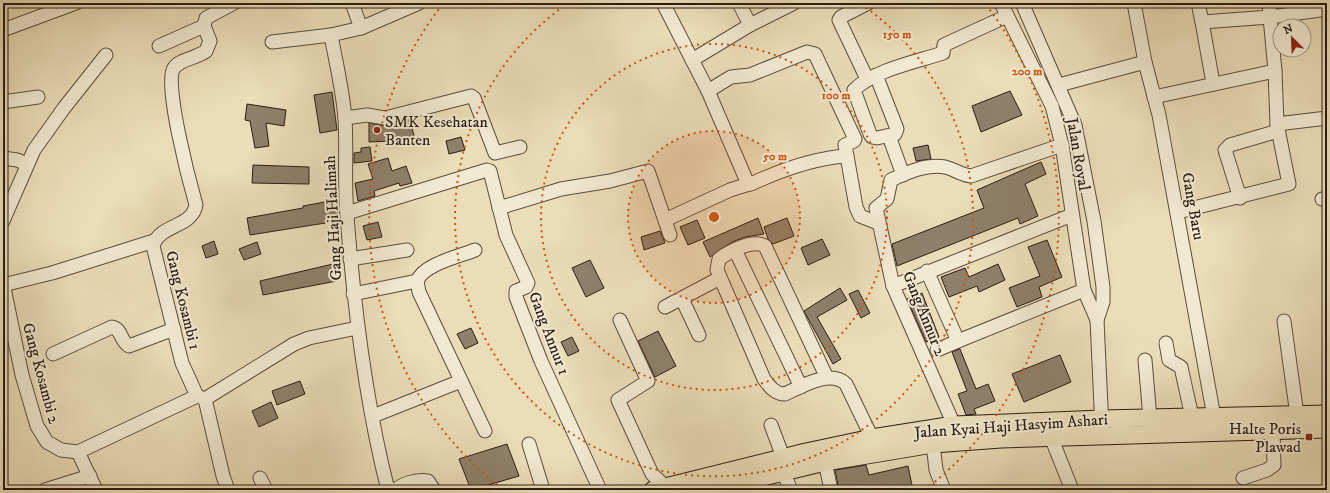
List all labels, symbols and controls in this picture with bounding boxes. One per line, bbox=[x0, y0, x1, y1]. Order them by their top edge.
north arrow bbox=[1272, 18, 1312, 58]
text: N bbox=[1281, 22, 1295, 38]
text: 150 m bbox=[883, 27, 911, 42]
text: 200 m bbox=[1012, 64, 1042, 79]
text: 100 m bbox=[822, 88, 850, 103]
place label: SMK Kesehatan Banten bbox=[385, 112, 488, 150]
street label: Jalan Royal bbox=[1061, 114, 1094, 192]
marker: SMK Kesehatan Banten bbox=[372, 125, 382, 135]
text: 50 m bbox=[762, 149, 787, 164]
street label: Gang Haji Halimah bbox=[320, 154, 346, 281]
street label: Gang Baru bbox=[1177, 171, 1209, 242]
centre of rings bbox=[707, 210, 721, 224]
street label: Gang Kosambi 1 bbox=[161, 249, 205, 352]
street label: Gang Annur 2 bbox=[898, 268, 950, 359]
street label: Gang Annur 1 bbox=[524, 289, 574, 378]
street label: Gang Kosambi 2 bbox=[18, 321, 64, 426]
street label: Jalan Kyai Haji Hasyim Ashari bbox=[912, 409, 1108, 443]
place label: Halte Poris Plawad bbox=[1229, 419, 1301, 457]
marker: Halte Poris Plawad bbox=[1304, 432, 1314, 442]

